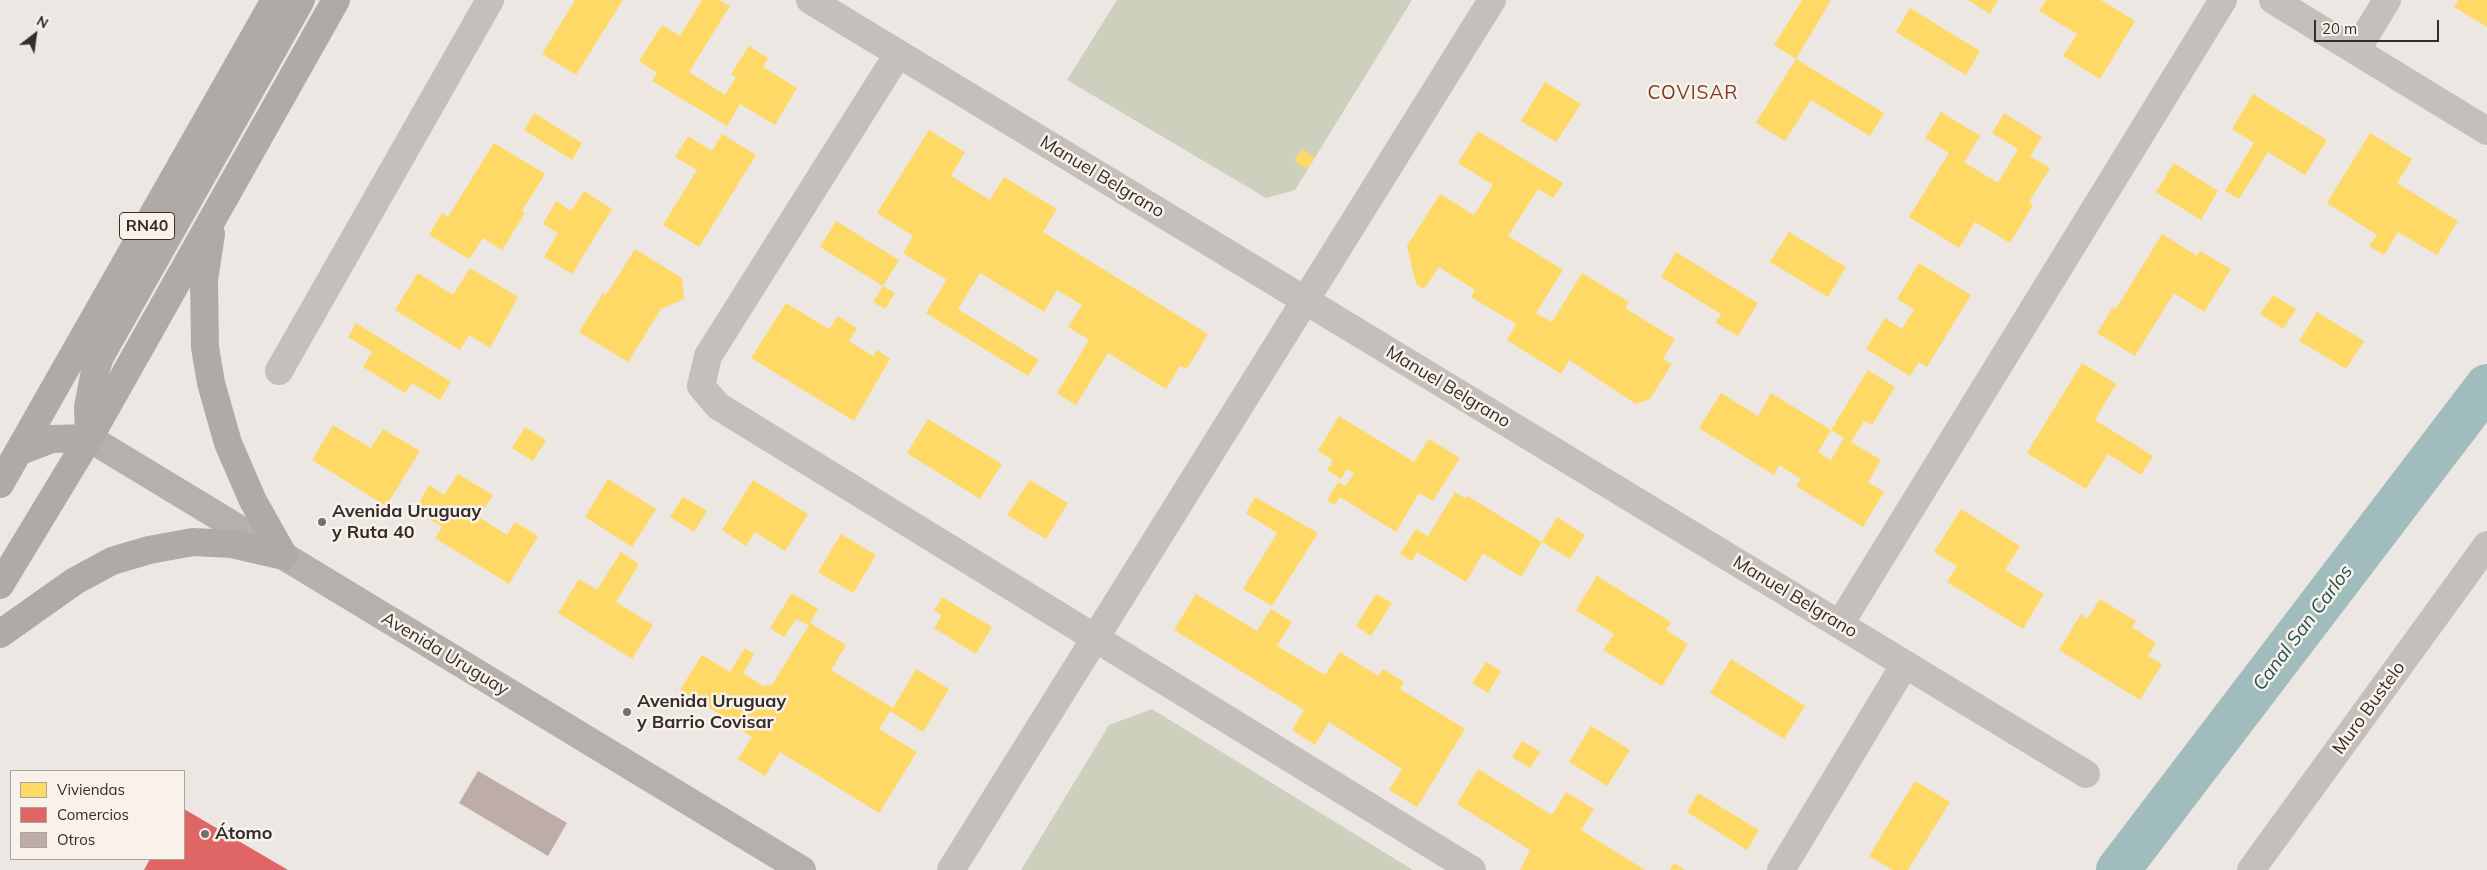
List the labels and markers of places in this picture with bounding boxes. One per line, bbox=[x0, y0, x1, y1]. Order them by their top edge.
place label: Avenida Uruguay y Ruta 40 bbox=[332, 501, 481, 544]
marker: Avenida Uruguay y Ruta 40 bbox=[316, 516, 328, 528]
place label: Avenida Uruguay y Barrio Covisar bbox=[637, 691, 786, 734]
marker: Avenida Uruguay y Barrio Covisar bbox=[621, 706, 633, 718]
place label: Átomo bbox=[215, 823, 272, 845]
marker: Átomo bbox=[199, 828, 211, 840]

